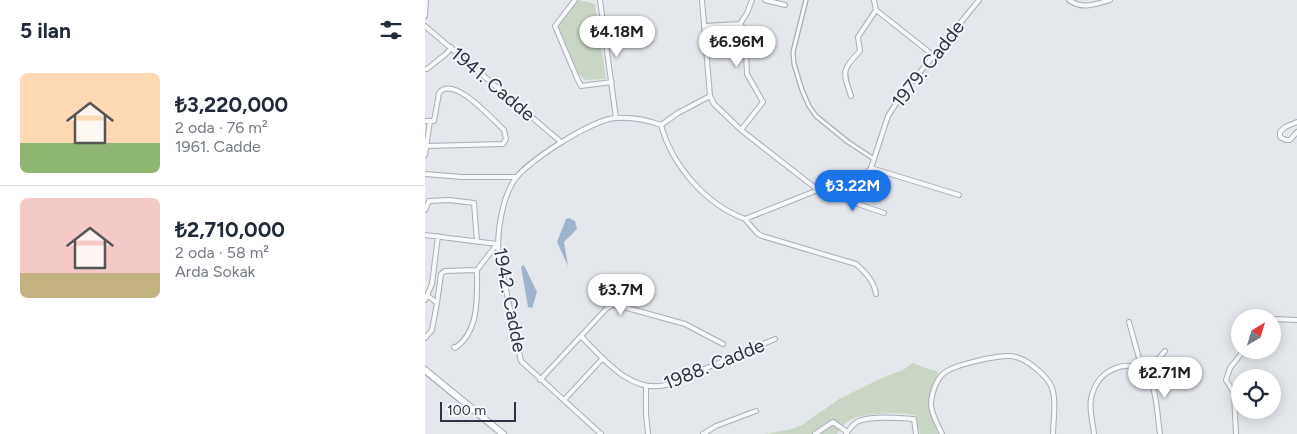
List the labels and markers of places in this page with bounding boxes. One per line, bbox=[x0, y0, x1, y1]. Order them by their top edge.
pin: ₺4.18M bbox=[576, 15, 658, 58]
pin: ₺6.96M bbox=[696, 26, 778, 68]
pin: ₺3.22M bbox=[812, 170, 894, 212]
pin: ₺3.7M bbox=[586, 274, 656, 316]
pin: ₺2.71M bbox=[1124, 356, 1206, 399]

